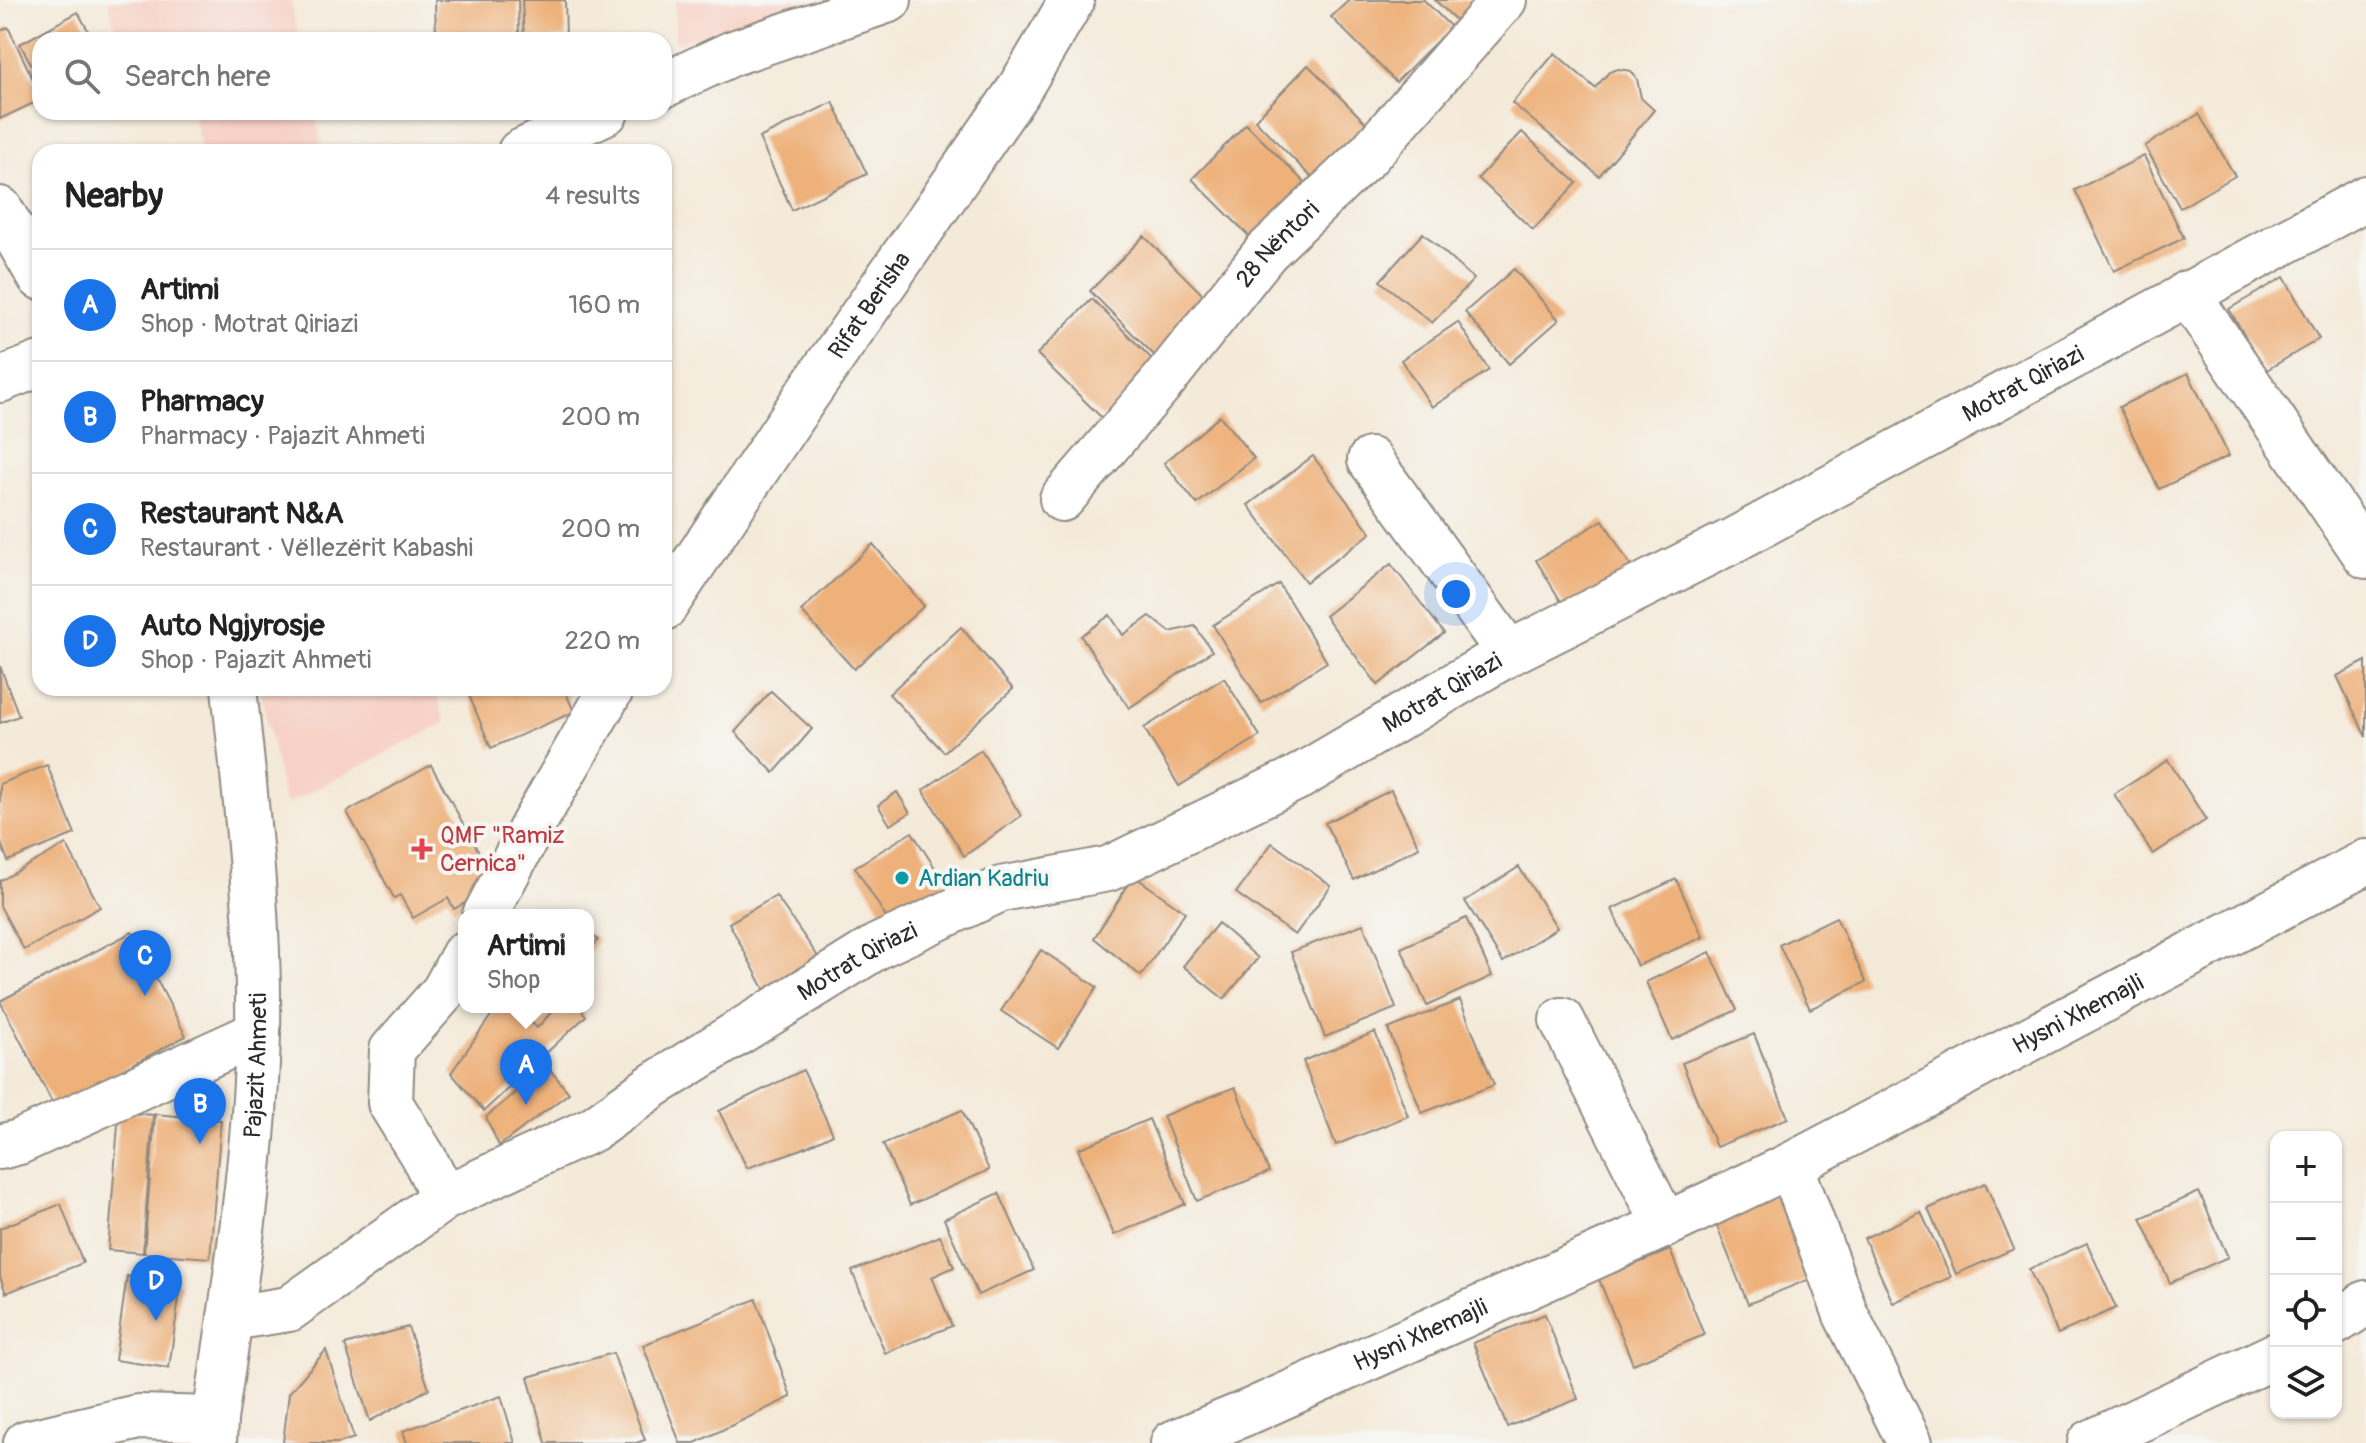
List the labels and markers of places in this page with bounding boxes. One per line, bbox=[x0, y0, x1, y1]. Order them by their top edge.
place label: QMF "Ramiz Cernica" bbox=[440, 821, 565, 878]
marker: QMF "Ramiz Cernica" bbox=[411, 838, 433, 860]
place label: Ardian Kadriu bbox=[918, 864, 1049, 893]
marker: Ardian Kadriu bbox=[893, 869, 911, 887]
pin: C bbox=[119, 930, 171, 996]
pin: A bbox=[500, 1039, 552, 1105]
pin: B bbox=[174, 1078, 226, 1144]
pin: D bbox=[130, 1255, 182, 1321]

